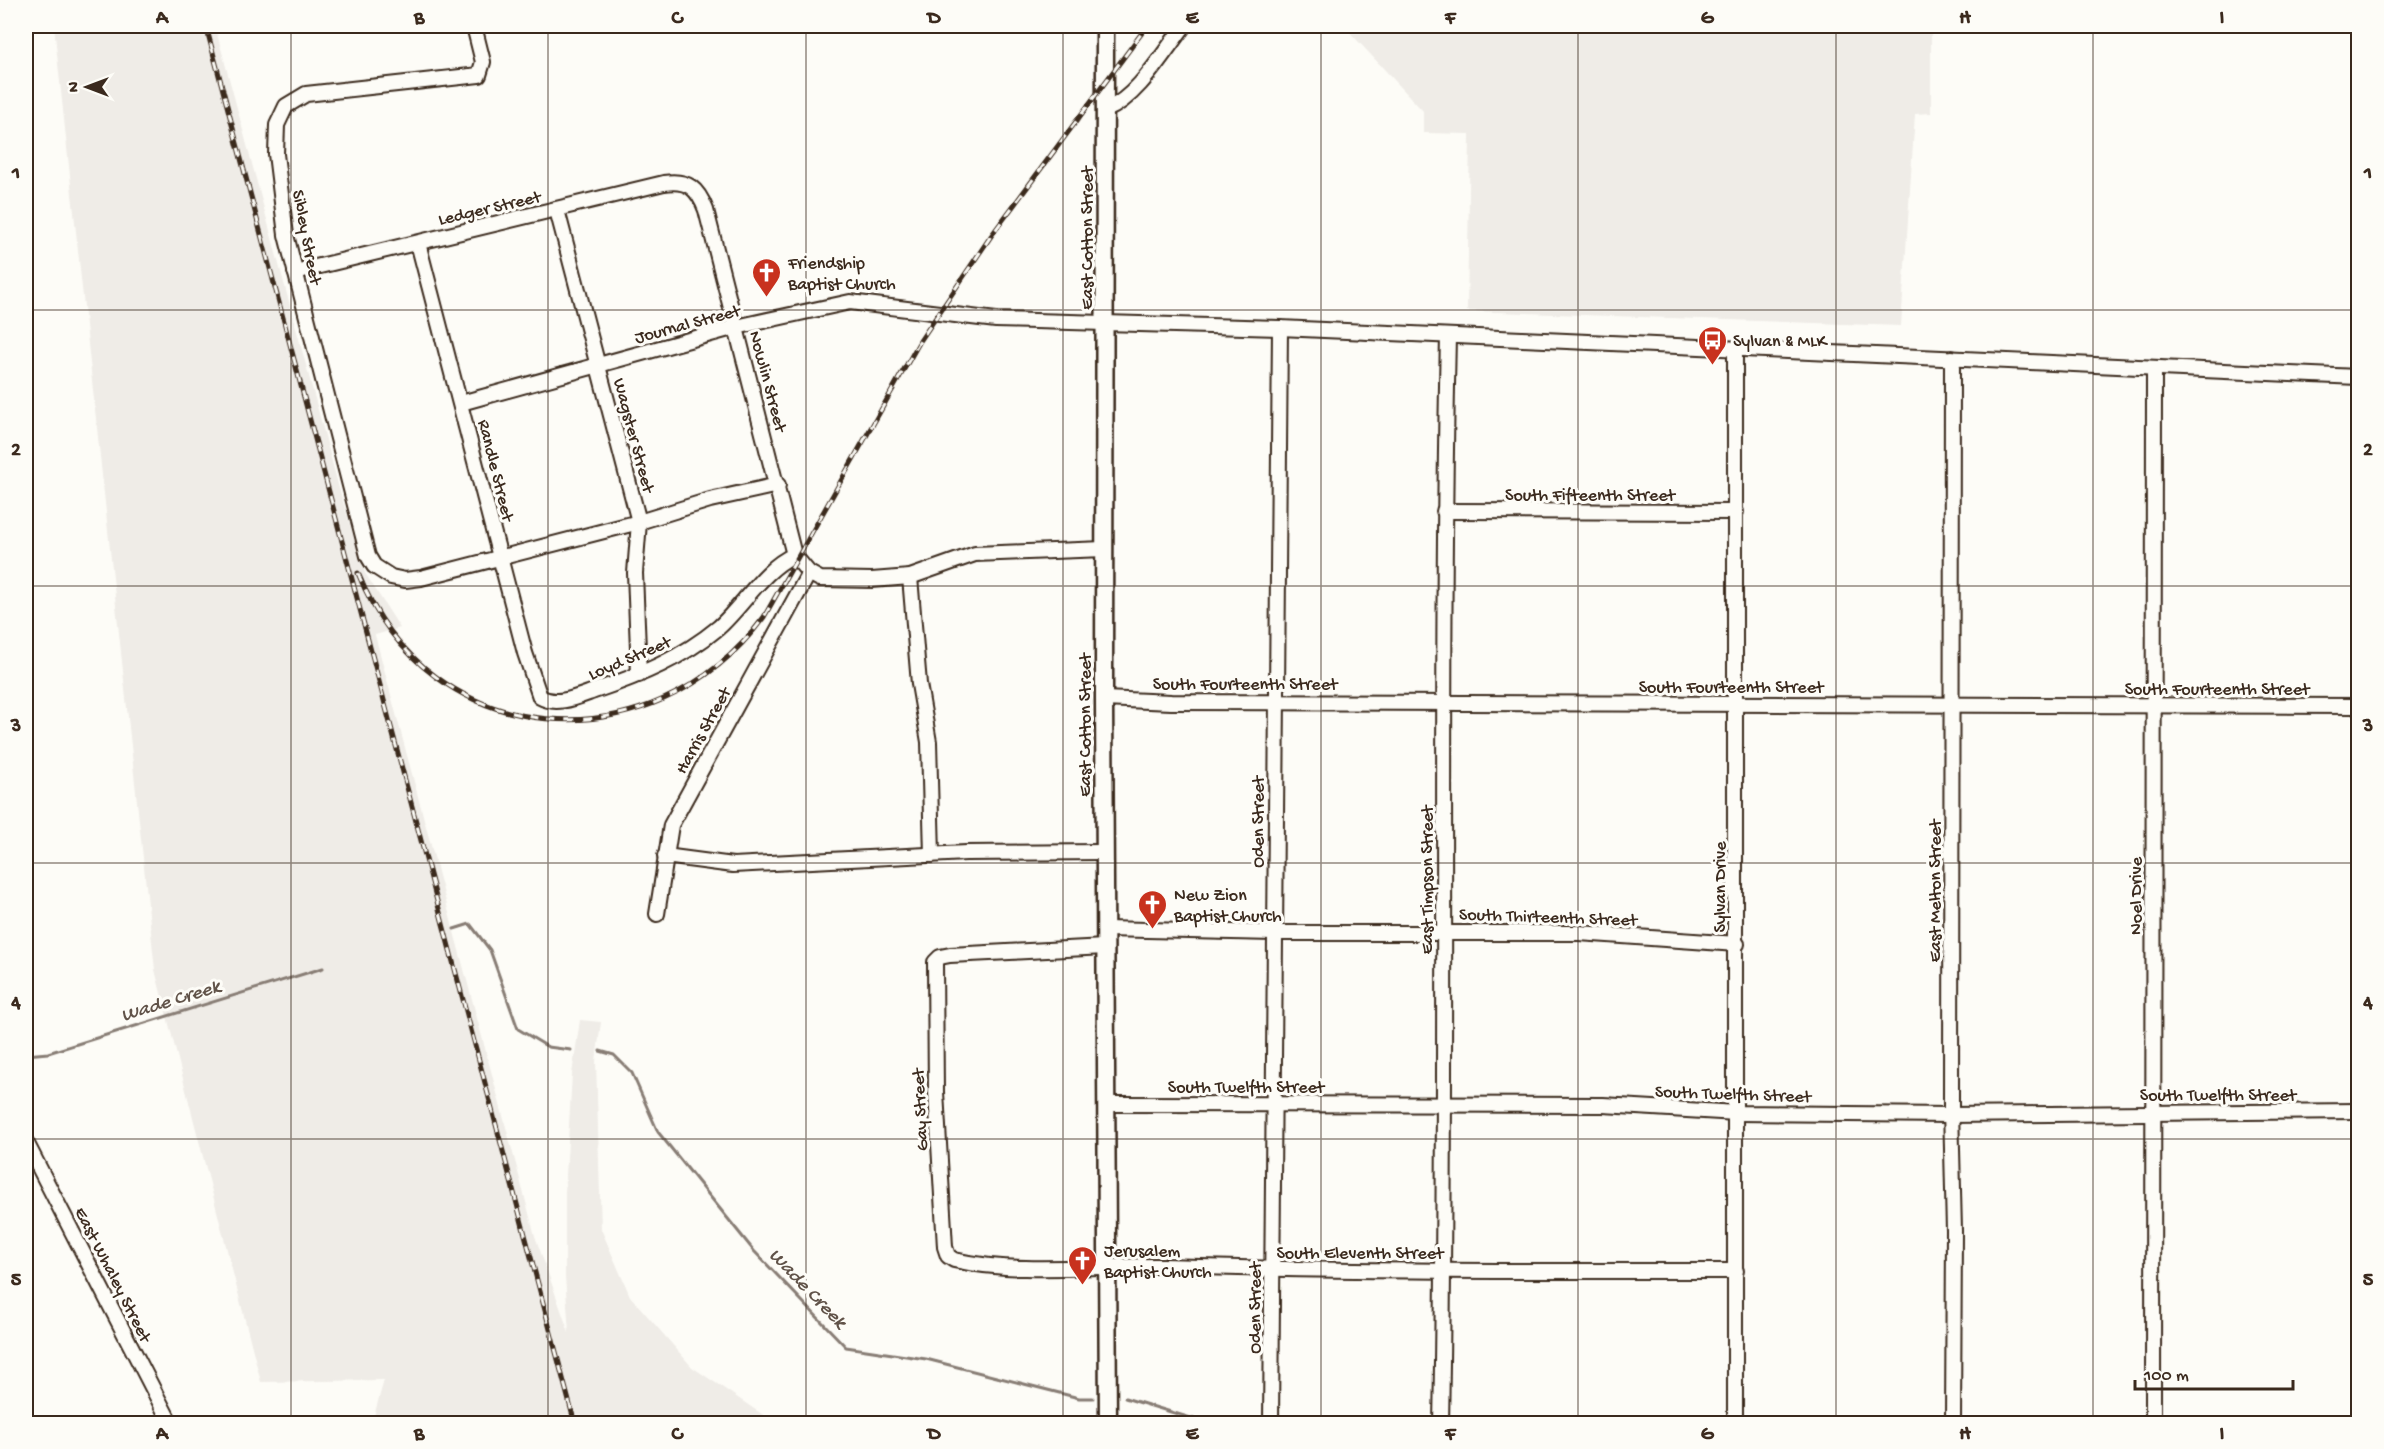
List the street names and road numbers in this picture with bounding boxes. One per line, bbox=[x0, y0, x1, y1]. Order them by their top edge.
street label: East Cotton Street bbox=[1078, 165, 1099, 310]
street label: Ledger Street bbox=[436, 187, 544, 231]
street label: Sibley Street bbox=[286, 188, 325, 288]
street label: Journal Street bbox=[633, 301, 744, 350]
street label: Nowlin Street bbox=[743, 329, 791, 436]
street label: Wagster Street bbox=[607, 376, 658, 497]
street label: Randle Street bbox=[472, 418, 518, 525]
street label: South Fifteenth Street bbox=[1505, 486, 1677, 507]
street label: Loyd Street bbox=[586, 632, 676, 686]
street label: East Cotton Street bbox=[1076, 652, 1097, 797]
street label: South Fourteenth Street bbox=[1153, 675, 1339, 696]
street label: South Fourteenth Street bbox=[1639, 678, 1825, 699]
street label: South Fourteenth Street bbox=[2125, 680, 2311, 701]
street label: Harris Street bbox=[672, 683, 737, 778]
street label: Oden Street bbox=[1249, 775, 1270, 868]
street label: East Timpson Street bbox=[1418, 804, 1439, 954]
street label: East Melton Street bbox=[1926, 818, 1947, 962]
street label: Sylvan Drive bbox=[1711, 841, 1732, 933]
street label: Noel Drive bbox=[2127, 856, 2148, 935]
street label: South Thirteenth Street bbox=[1459, 905, 1639, 932]
street label: Gay Street bbox=[909, 1066, 934, 1152]
street label: South Twelfth Street bbox=[1168, 1078, 1326, 1099]
street label: South Twelfth Street bbox=[1654, 1082, 1813, 1109]
street label: South Twelfth Street bbox=[2140, 1086, 2298, 1107]
street label: East Whaley Street bbox=[69, 1204, 156, 1348]
street label: South Eleventh Street bbox=[1277, 1244, 1445, 1265]
street label: Oden Street bbox=[1246, 1261, 1267, 1354]

